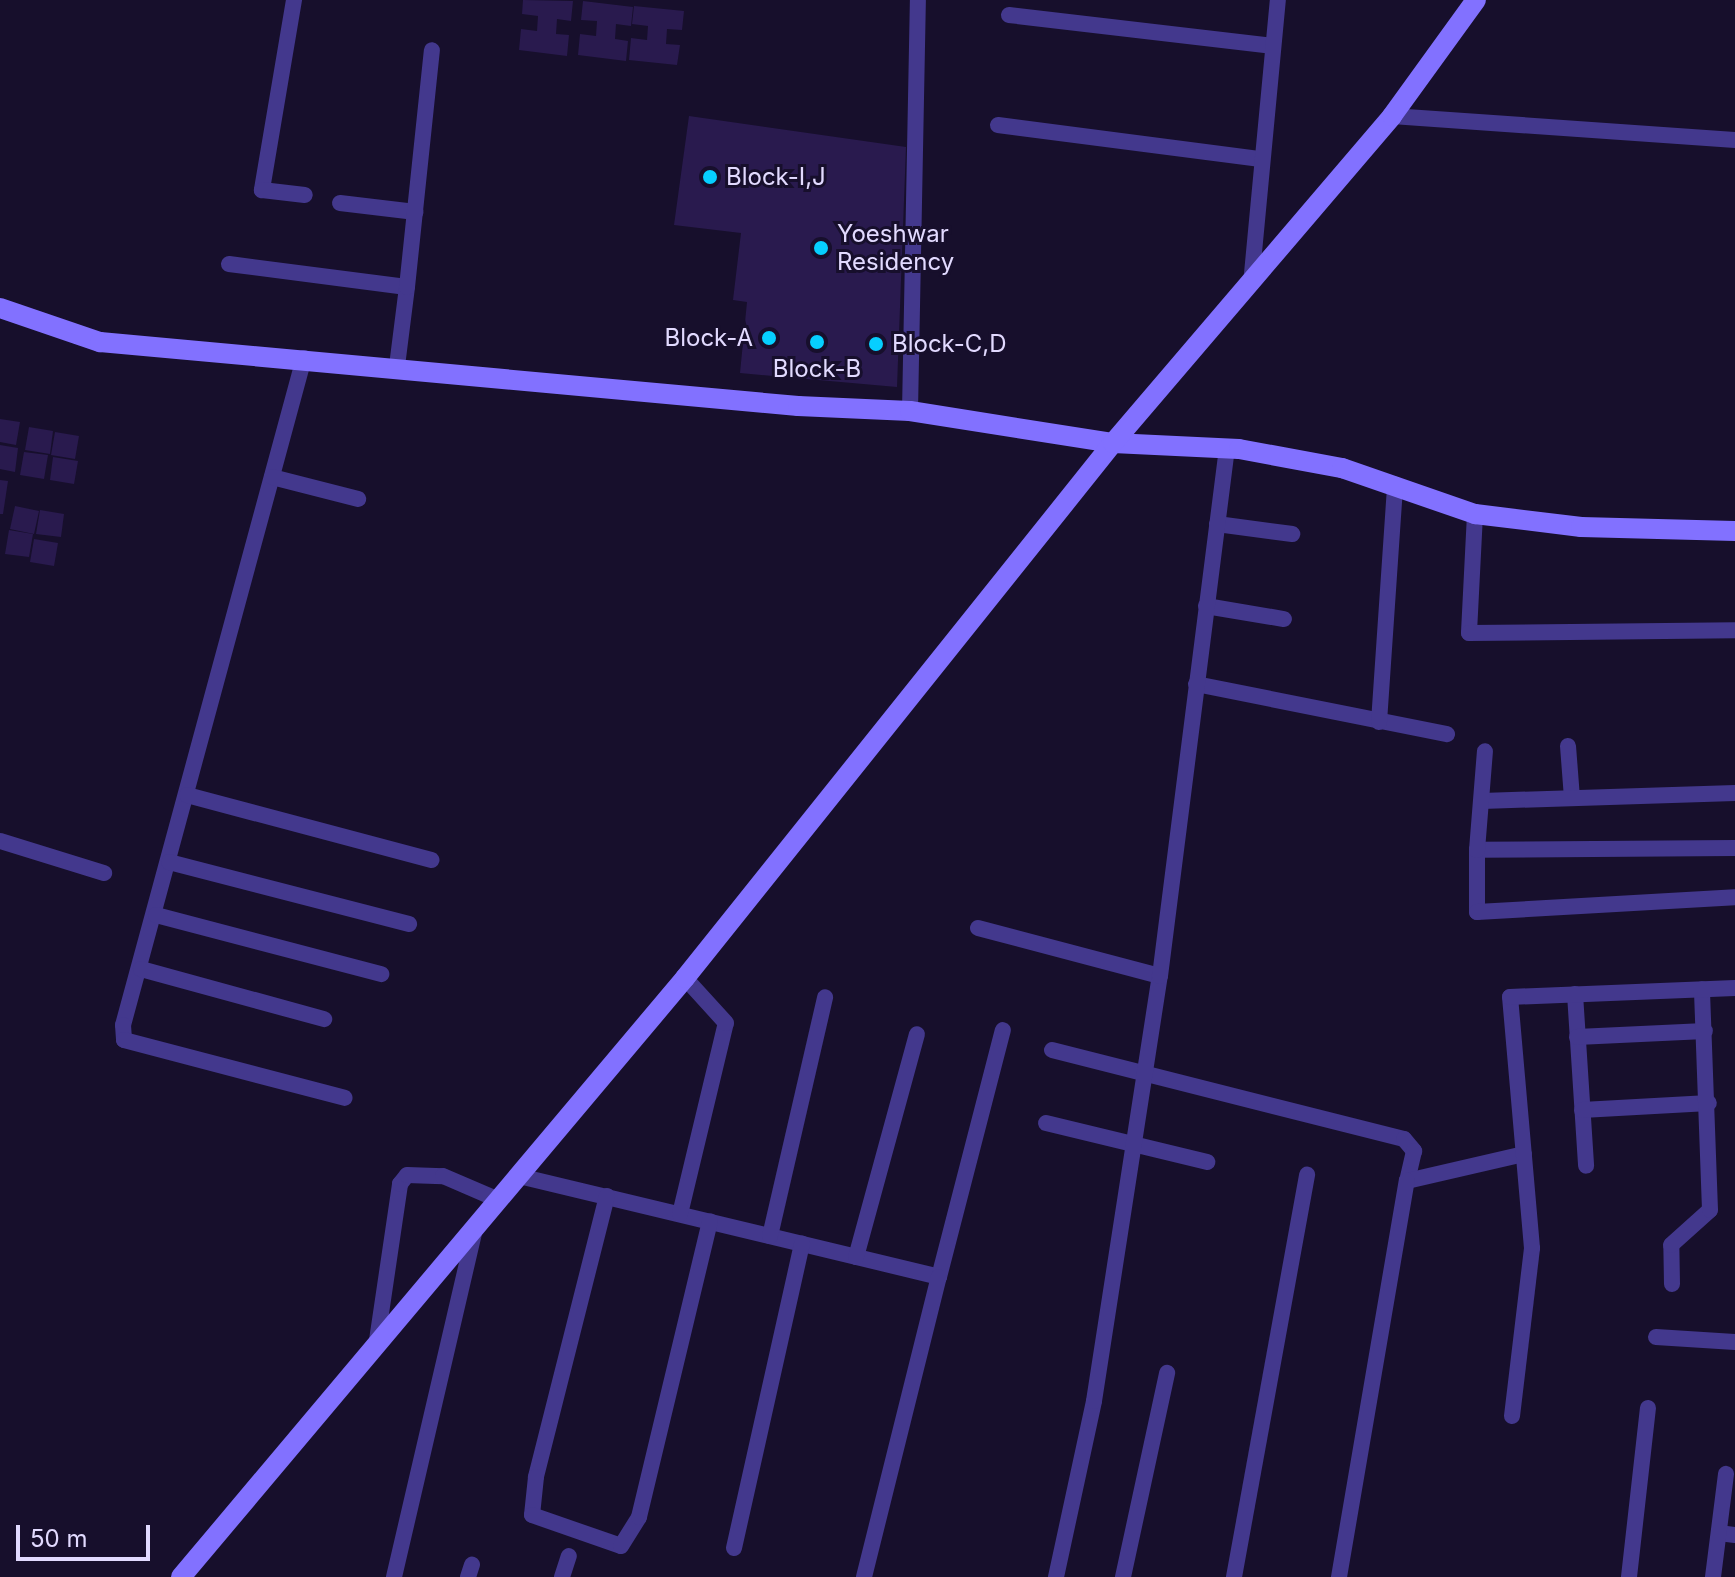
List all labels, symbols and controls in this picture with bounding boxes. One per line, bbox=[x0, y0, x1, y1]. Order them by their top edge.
place label: Block-I,J bbox=[726, 163, 826, 191]
marker: Block-I,J bbox=[701, 168, 719, 186]
place label: Yoeshwar Residency bbox=[837, 220, 954, 276]
marker: Yoeshwar Residency bbox=[812, 239, 830, 257]
place label: Block-A bbox=[665, 324, 753, 352]
marker: Block-A bbox=[760, 329, 778, 347]
place label: Block-C,D bbox=[892, 330, 1007, 358]
marker: Block-B bbox=[808, 333, 826, 351]
marker: Block-C,D bbox=[867, 335, 885, 353]
place label: Block-B bbox=[773, 355, 861, 383]
scale bar bbox=[20, 1509, 154, 1559]
text: 50 m bbox=[30, 1524, 88, 1553]

